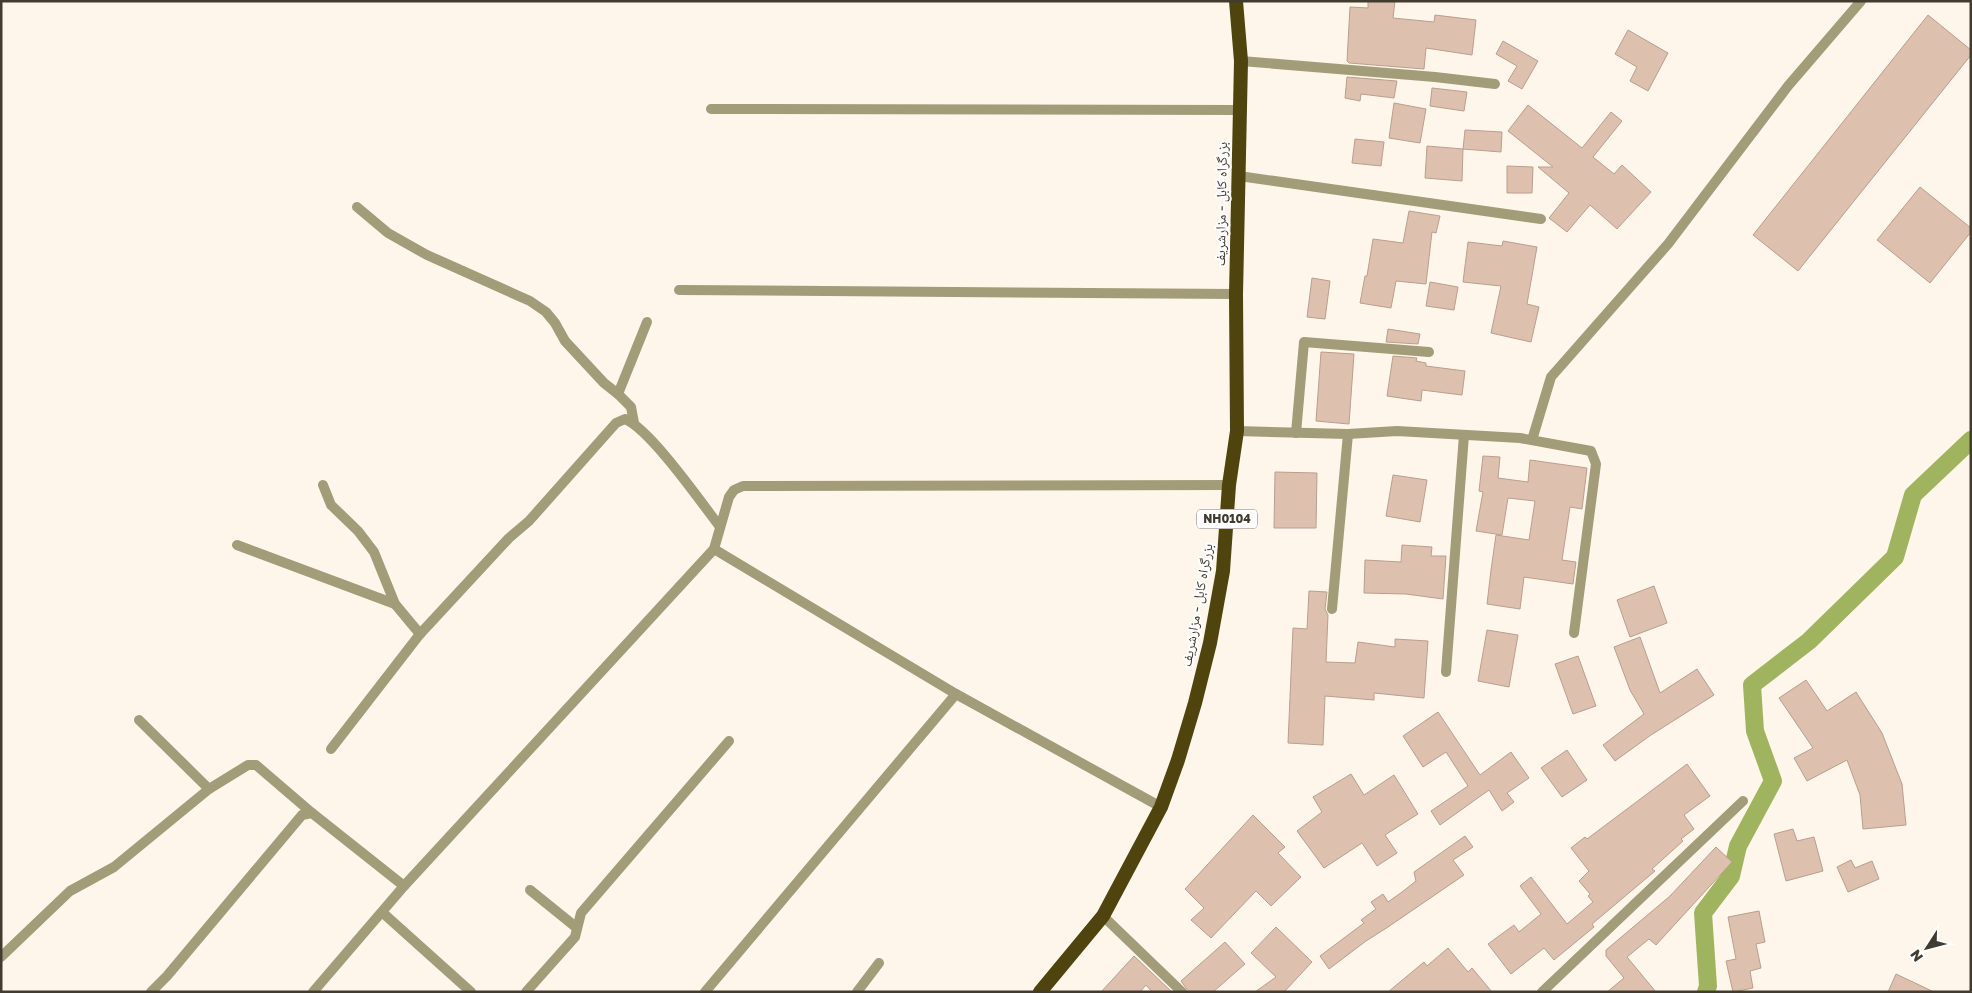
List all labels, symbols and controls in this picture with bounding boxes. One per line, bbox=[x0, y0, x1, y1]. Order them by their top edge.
street label: بزرگراه کابل - مزارشریف bbox=[1211, 141, 1231, 266]
road number: NH0104 bbox=[1197, 509, 1257, 528]
street label: بزرگراه کابل - مزارشریف bbox=[1177, 542, 1217, 668]
north arrow bbox=[1902, 923, 1952, 973]
text: N bbox=[1906, 947, 1926, 965]

